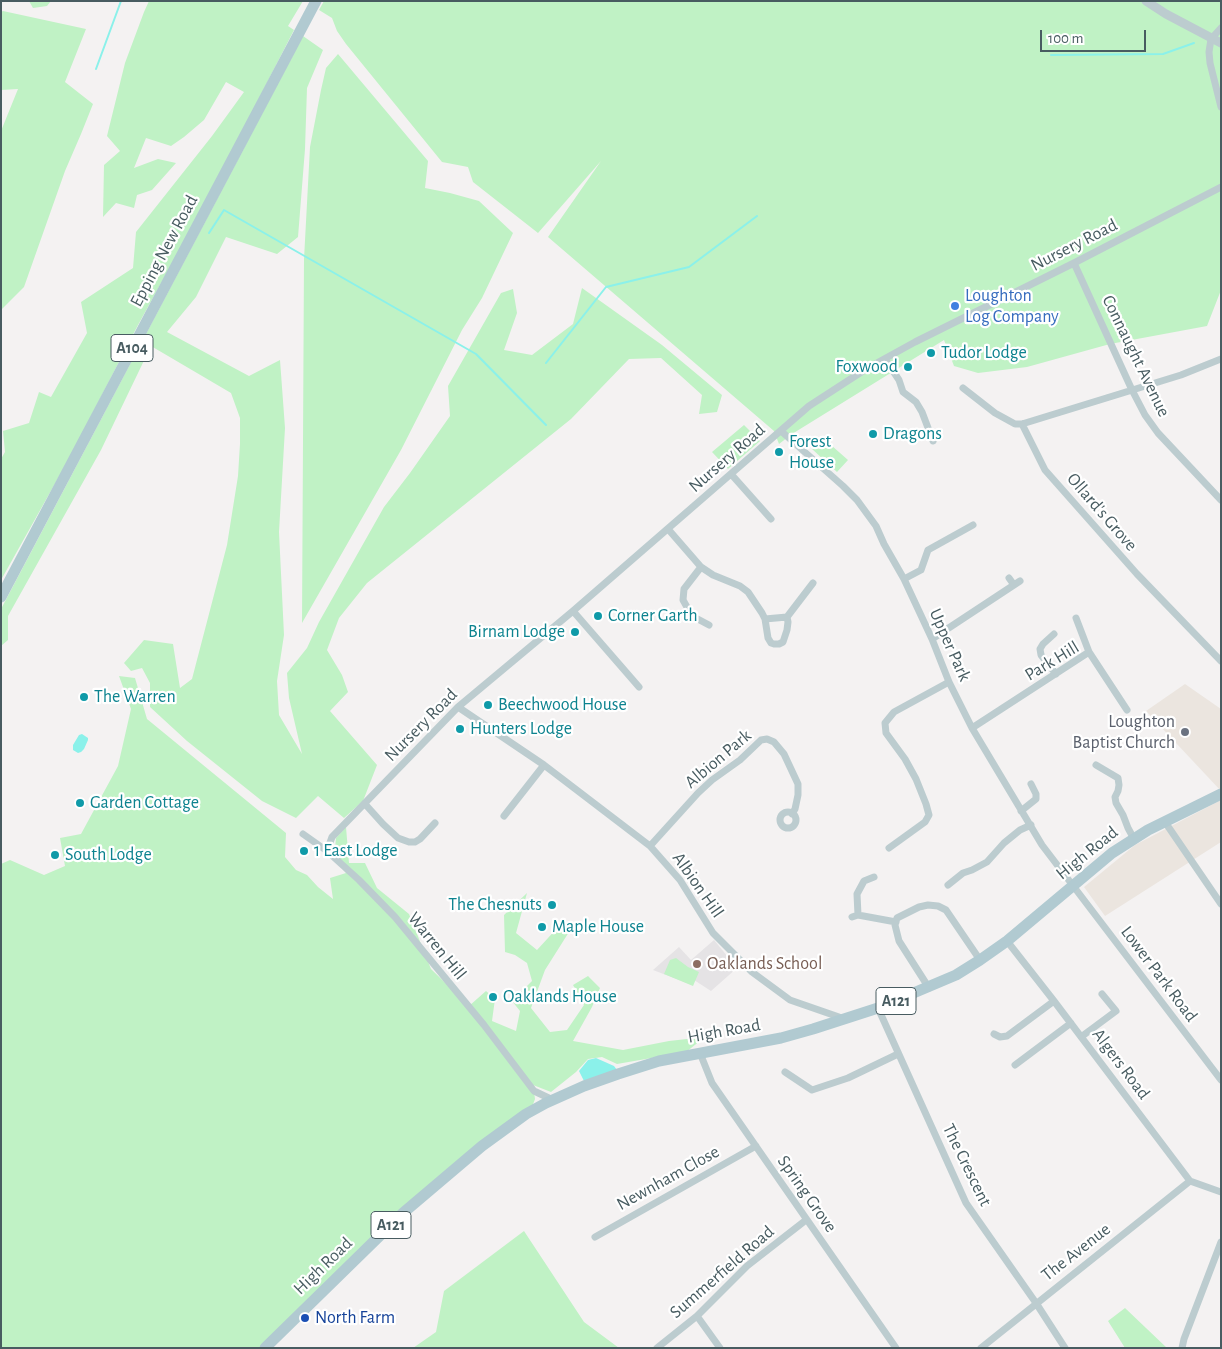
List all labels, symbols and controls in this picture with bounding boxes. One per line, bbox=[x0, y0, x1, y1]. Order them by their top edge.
scale bar bbox=[1042, 20, 1148, 52]
text: 100 m bbox=[1048, 31, 1083, 46]
street label: Epping New Road bbox=[125, 191, 203, 311]
street label: Nursery Road bbox=[1027, 214, 1121, 276]
place label: Loughton Log Company bbox=[965, 285, 1059, 328]
street label: Connaught Avenue bbox=[1097, 292, 1175, 420]
marker: Loughton Log Company bbox=[949, 300, 961, 312]
road number: A104 bbox=[111, 334, 153, 362]
place label: Tudor Lodge bbox=[941, 342, 1027, 364]
marker: Tudor Lodge bbox=[925, 347, 937, 359]
place label: Foxwood bbox=[836, 356, 898, 378]
marker: Foxwood bbox=[902, 361, 914, 373]
street label: Nursery Road bbox=[684, 419, 770, 497]
place label: Dragons bbox=[883, 423, 942, 445]
marker: Dragons bbox=[867, 428, 879, 440]
place label: Forest House bbox=[789, 431, 834, 474]
marker: Forest House bbox=[773, 446, 785, 458]
street label: Ollard's Grove bbox=[1062, 468, 1142, 556]
place label: Corner Garth bbox=[608, 605, 698, 627]
street label: Upper Park bbox=[924, 605, 976, 685]
marker: Corner Garth bbox=[592, 610, 604, 622]
place label: Birnam Lodge bbox=[468, 621, 565, 643]
marker: Birnam Lodge bbox=[569, 626, 581, 638]
street label: Park Hill bbox=[1021, 636, 1083, 686]
street label: Nursery Road bbox=[380, 684, 462, 766]
place label: The Warren bbox=[94, 686, 176, 708]
marker: The Warren bbox=[78, 691, 90, 703]
place label: Beechwood House bbox=[498, 694, 627, 716]
marker: Beechwood House bbox=[482, 699, 494, 711]
place label: Loughton Baptist Church bbox=[1073, 711, 1175, 754]
place label: Hunters Lodge bbox=[470, 718, 572, 740]
marker: Hunters Lodge bbox=[454, 723, 466, 735]
street label: Albion Park bbox=[680, 725, 756, 793]
marker: Loughton Baptist Church bbox=[1179, 726, 1191, 738]
place label: Garden Cottage bbox=[90, 792, 199, 814]
marker: Garden Cottage bbox=[74, 797, 86, 809]
street label: High Road bbox=[1052, 821, 1122, 885]
place label: 1 East Lodge bbox=[314, 840, 398, 862]
place label: South Lodge bbox=[65, 844, 152, 866]
marker: 1 East Lodge bbox=[298, 845, 310, 857]
street label: Albion Hill bbox=[668, 848, 728, 922]
marker: South Lodge bbox=[49, 849, 61, 861]
place label: The Chesnuts bbox=[448, 894, 542, 916]
marker: The Chesnuts bbox=[546, 899, 558, 911]
street label: Warren Hill bbox=[403, 908, 471, 984]
place label: Maple House bbox=[552, 916, 644, 938]
marker: Maple House bbox=[536, 921, 548, 933]
street label: Lower Park Road bbox=[1116, 922, 1202, 1026]
place label: Oaklands School bbox=[707, 953, 822, 975]
marker: Oaklands School bbox=[691, 958, 703, 970]
place label: Oaklands House bbox=[503, 986, 617, 1008]
road number: A121 bbox=[876, 988, 916, 1014]
marker: Oaklands House bbox=[487, 991, 499, 1003]
street label: High Road bbox=[686, 1014, 762, 1048]
street label: Algers Road bbox=[1087, 1024, 1155, 1104]
street label: The Crescent bbox=[938, 1120, 996, 1210]
street label: Newnham Close bbox=[613, 1141, 723, 1215]
street label: Spring Grove bbox=[773, 1151, 841, 1237]
road number: A121 bbox=[371, 1212, 411, 1238]
street label: The Avenue bbox=[1037, 1218, 1115, 1286]
street label: Summerfield Road bbox=[665, 1221, 779, 1323]
street label: High Road bbox=[289, 1233, 357, 1299]
place label: North Farm bbox=[315, 1307, 395, 1329]
marker: North Farm bbox=[299, 1312, 311, 1324]

